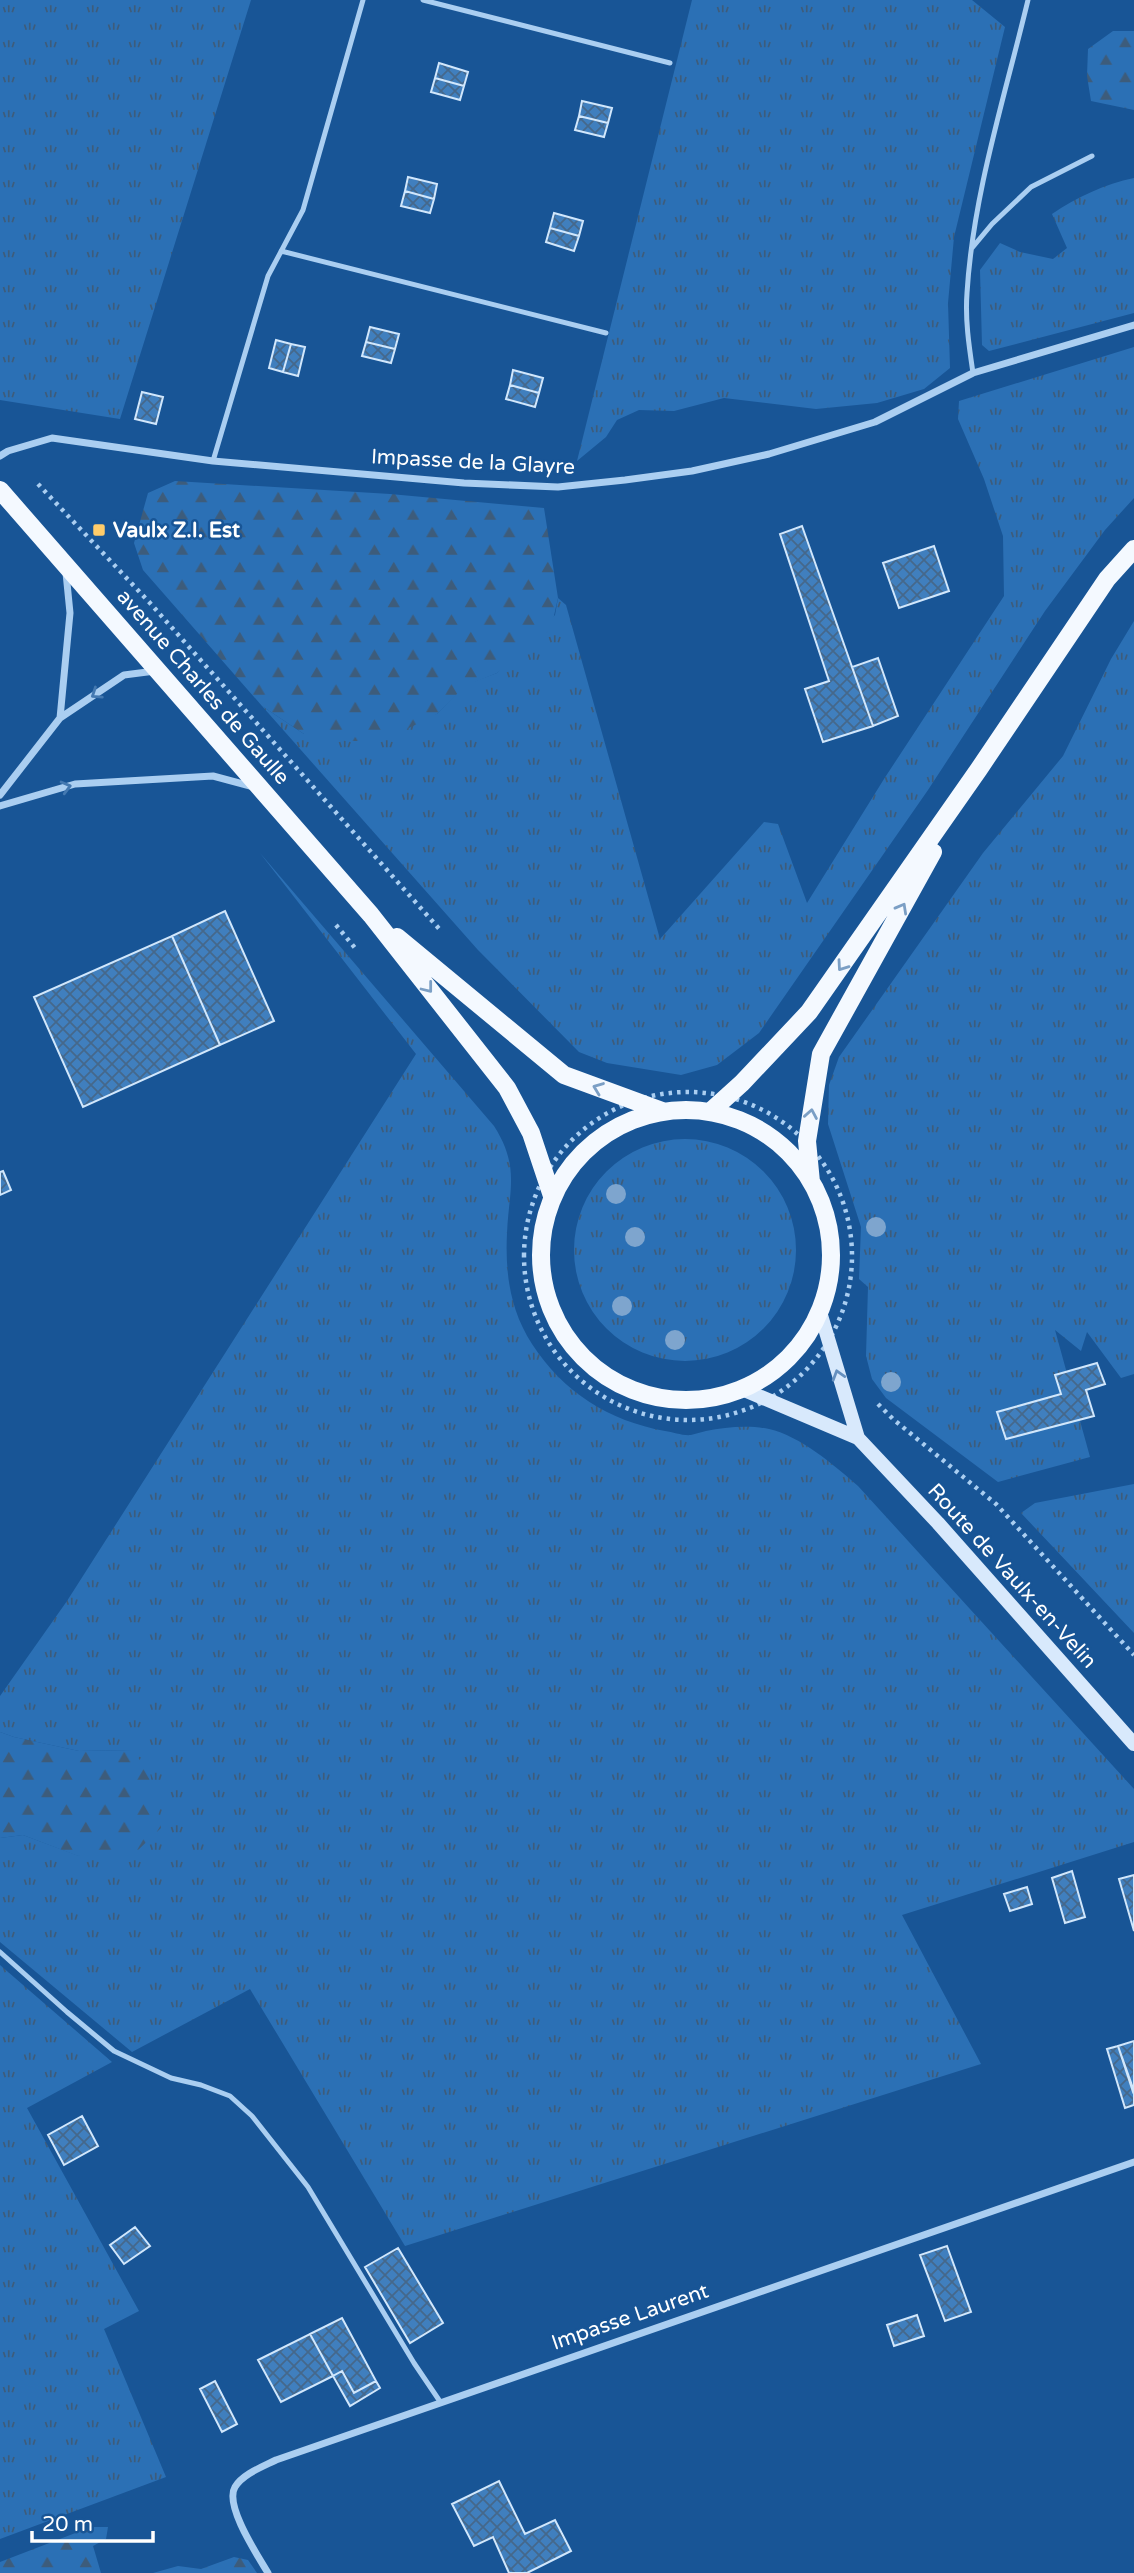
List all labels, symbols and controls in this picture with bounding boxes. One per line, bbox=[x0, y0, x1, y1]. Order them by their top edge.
street label: Impasse de la Glayre bbox=[370, 444, 576, 480]
place label: Vaulx Z.I. Est bbox=[113, 518, 240, 543]
marker: Vaulx Z.I. Est bbox=[91, 522, 107, 538]
street label: avenue Charles de Gaulle bbox=[111, 584, 295, 790]
one-way arrow bbox=[91, 685, 104, 698]
one-way arrow bbox=[59, 781, 71, 795]
one-way arrow bbox=[894, 903, 907, 916]
one-way arrow bbox=[838, 958, 850, 971]
one-way arrow bbox=[420, 980, 433, 992]
one-way arrow bbox=[593, 1083, 605, 1097]
one-way arrow bbox=[803, 1108, 818, 1120]
one-way arrow bbox=[832, 1369, 847, 1381]
street label: Route de Vaulx-en-Velin bbox=[922, 1478, 1102, 1674]
street label: Impasse Laurent bbox=[548, 2278, 712, 2356]
scale bar bbox=[32, 2500, 152, 2544]
text: 20 m bbox=[42, 2512, 93, 2537]

